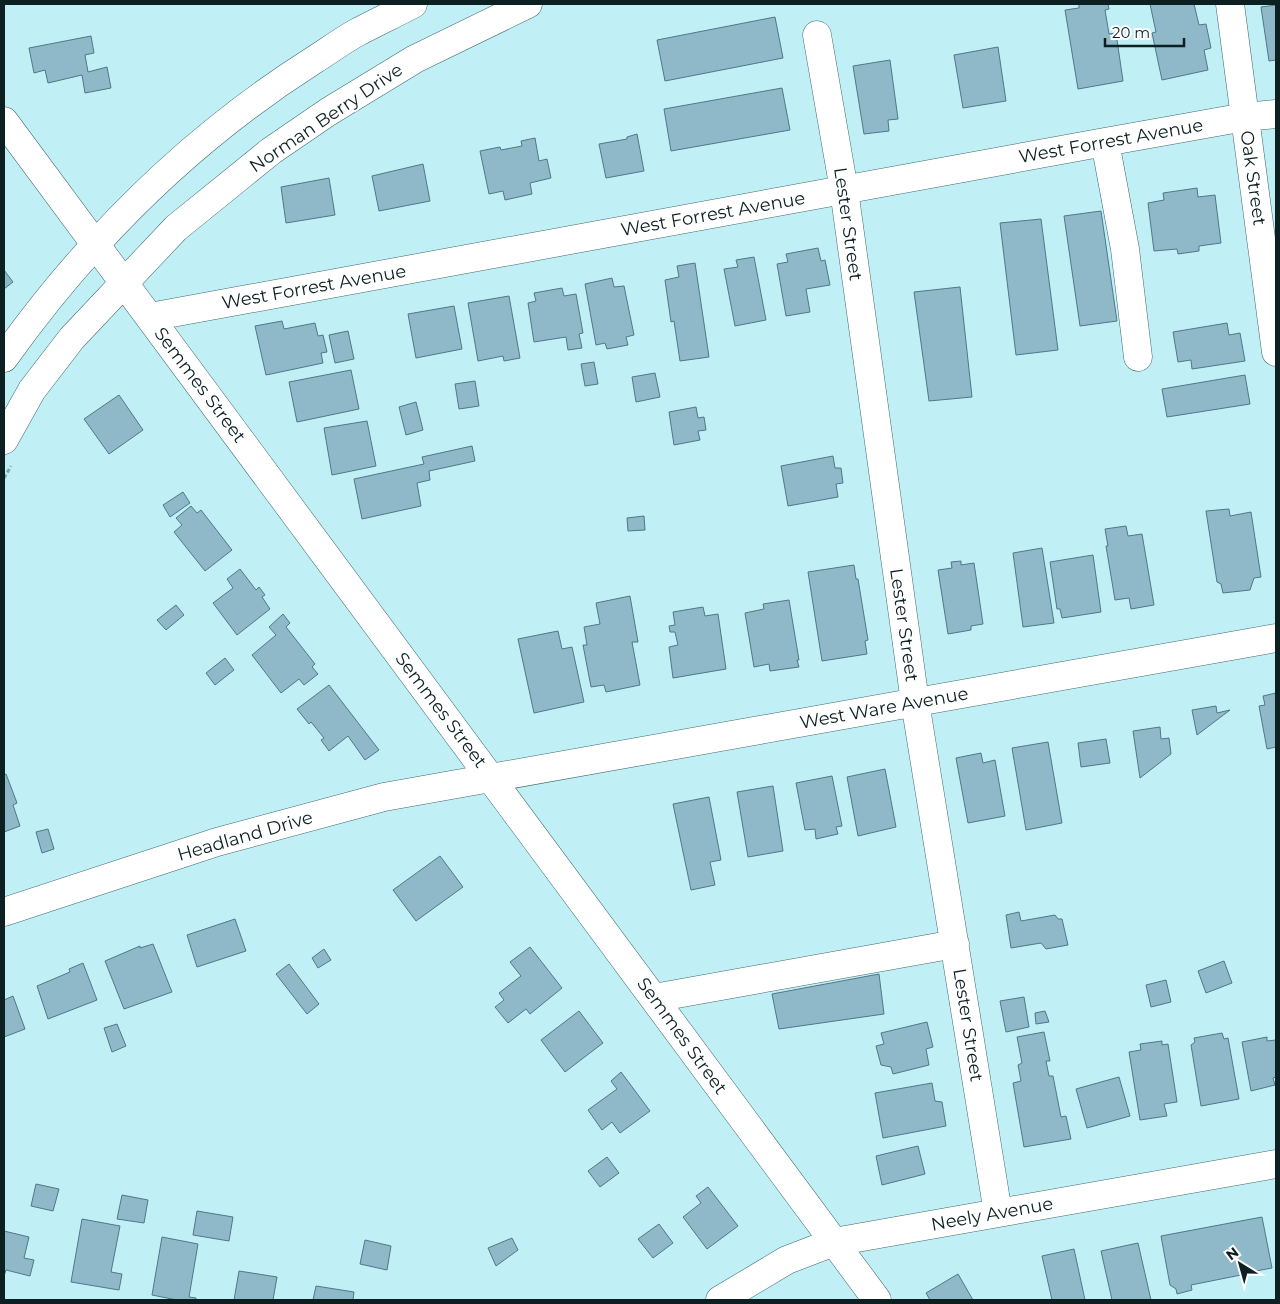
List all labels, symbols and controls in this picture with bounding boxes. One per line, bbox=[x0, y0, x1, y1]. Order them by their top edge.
scale bar bbox=[1105, 15, 1184, 47]
text: 20 m bbox=[1112, 23, 1150, 42]
street label: Norman Berry Drive bbox=[245, 59, 407, 177]
street label: West Forrest Avenue bbox=[1017, 114, 1205, 168]
street label: Oak Street bbox=[1235, 129, 1271, 227]
street label: Lester Street bbox=[829, 166, 867, 282]
street label: West Forrest Avenue bbox=[619, 187, 807, 241]
street label: West Forrest Avenue bbox=[220, 260, 408, 314]
street label: Semmes Street bbox=[149, 323, 251, 447]
street label: Lester Street bbox=[885, 567, 923, 683]
street label: Semmes Street bbox=[390, 648, 492, 772]
street label: West Ware Avenue bbox=[798, 682, 970, 734]
street label: Headland Drive bbox=[175, 806, 315, 866]
street label: Lester Street bbox=[948, 967, 988, 1083]
street label: Semmes Street bbox=[632, 973, 732, 1099]
street label: Neely Avenue bbox=[929, 1192, 1055, 1236]
north arrow bbox=[1215, 1239, 1265, 1289]
text: N bbox=[1222, 1243, 1242, 1264]

